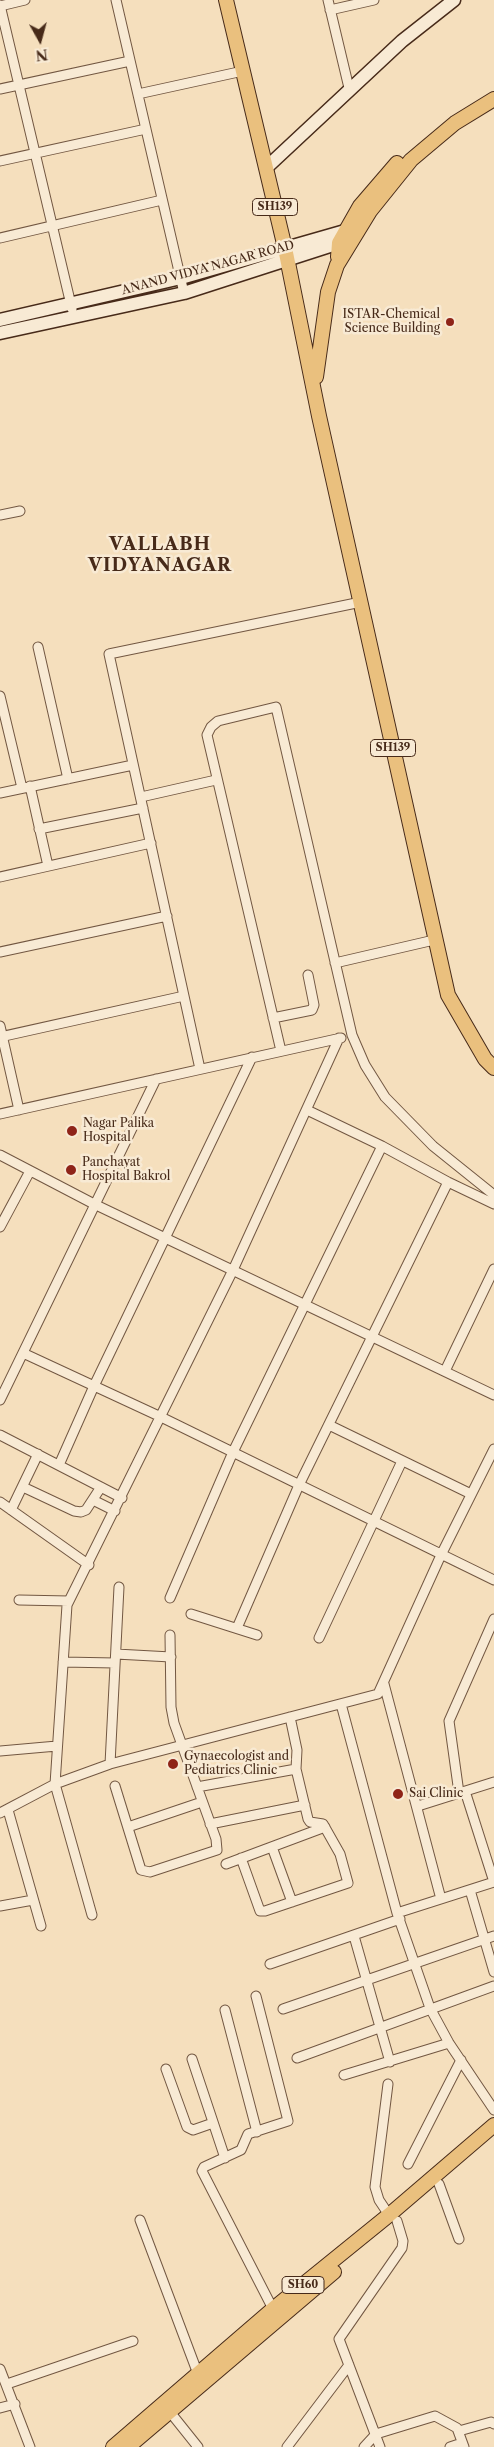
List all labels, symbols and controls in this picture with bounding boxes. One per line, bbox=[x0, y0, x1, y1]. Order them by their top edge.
north arrow bbox=[15, 15, 65, 65]
text: N bbox=[35, 45, 49, 65]
road number: SH139 bbox=[252, 198, 298, 216]
street label: ANAND VIDYA NAGAR ROAD bbox=[120, 238, 296, 298]
place label: ISTAR-Chemical Science Building bbox=[343, 308, 440, 336]
marker: ISTAR-Chemical Science Building bbox=[444, 316, 456, 328]
district label: VALLABH VIDYANAGAR bbox=[87, 534, 233, 576]
road number: SH139 bbox=[370, 740, 416, 756]
place label: Nagar Palika Hospital bbox=[83, 1117, 154, 1145]
marker: Nagar Palika Hospital bbox=[65, 1124, 79, 1138]
place label: Panchayat Hospital Bakrol bbox=[82, 1156, 170, 1184]
marker: Panchayat Hospital Bakrol bbox=[64, 1163, 78, 1177]
place label: Gynaecologist and Pediatrics Clinic bbox=[184, 1750, 289, 1778]
marker: Gynaecologist and Pediatrics Clinic bbox=[166, 1757, 180, 1771]
marker: Sai Clinic bbox=[391, 1787, 405, 1801]
place label: Sai Clinic bbox=[409, 1787, 463, 1801]
road number: SH60 bbox=[282, 2276, 324, 2294]

